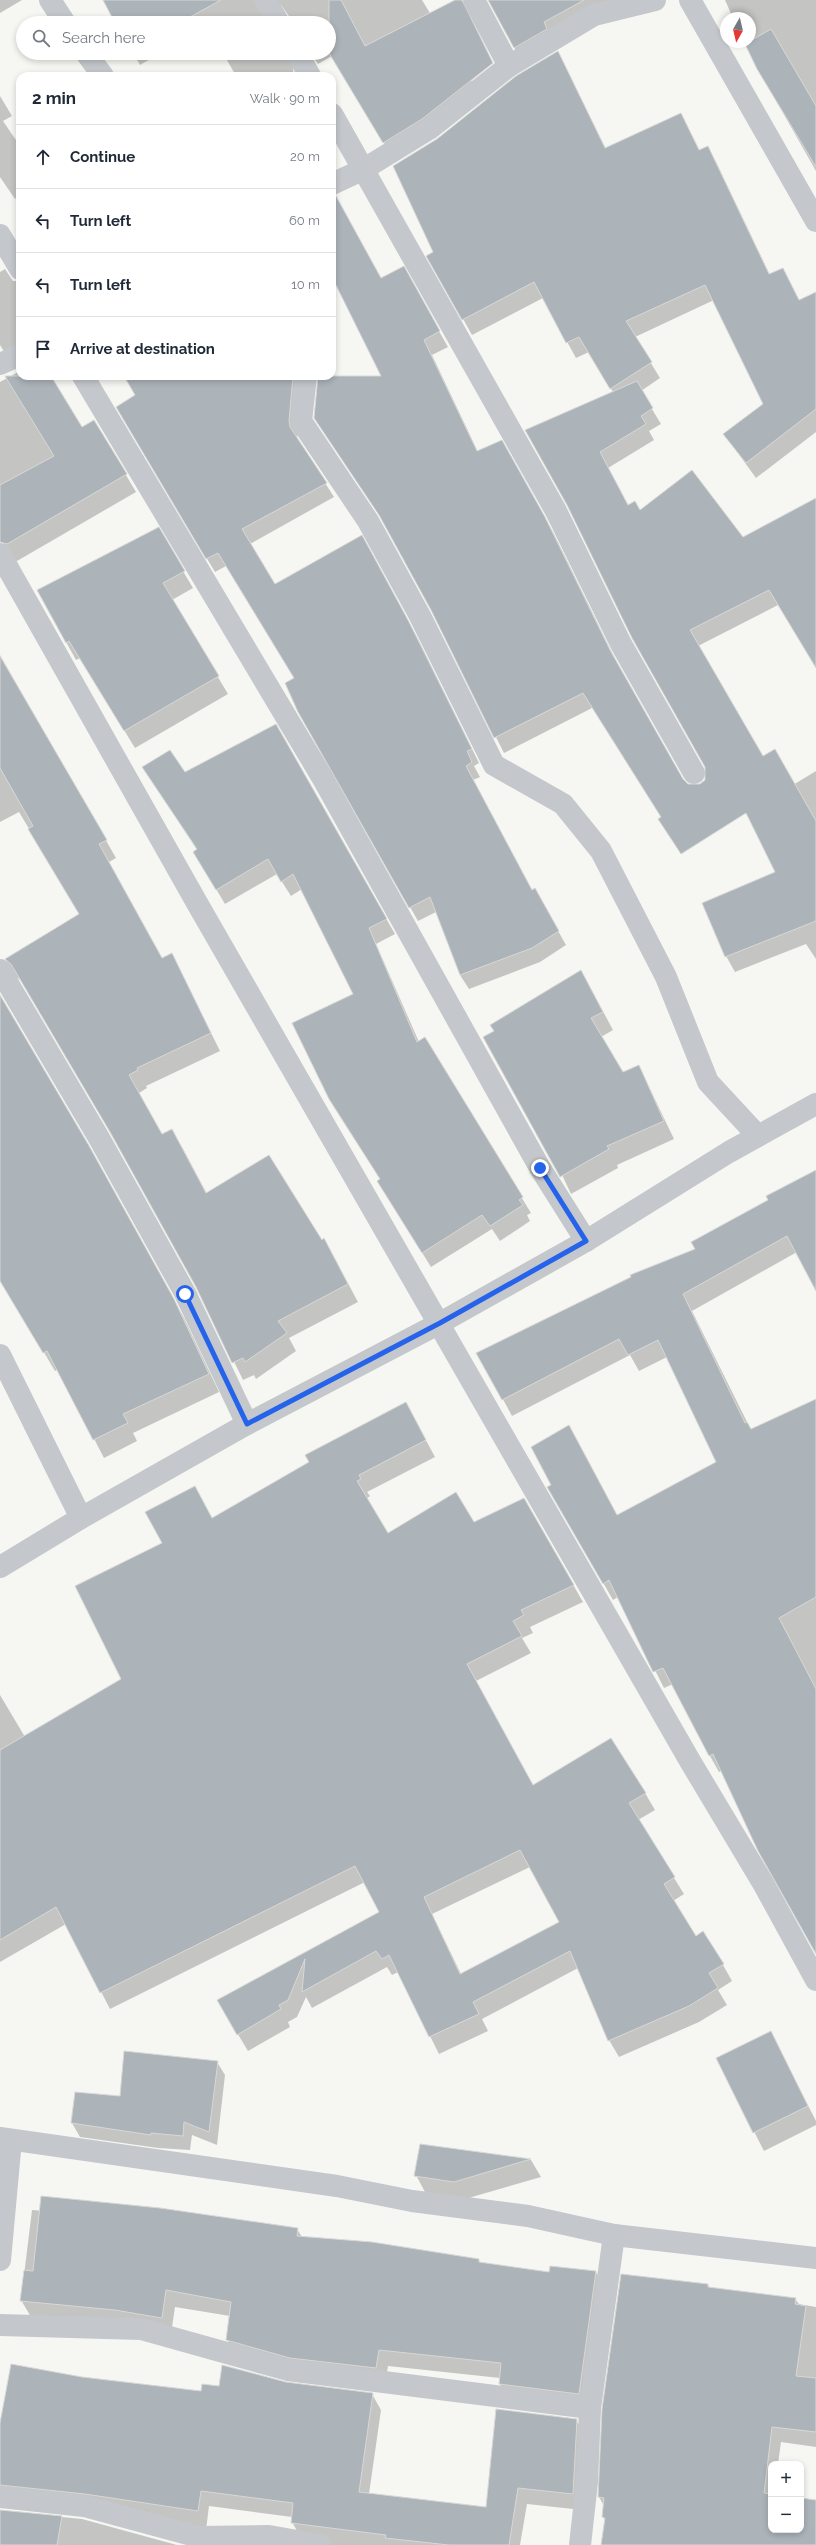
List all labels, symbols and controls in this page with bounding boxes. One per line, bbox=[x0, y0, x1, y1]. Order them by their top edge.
north arrow bbox=[720, 12, 756, 48]
search box bbox=[16, 16, 336, 60]
icon: search bbox=[30, 27, 52, 49]
text: Search here bbox=[62, 29, 145, 47]
text: 2 min bbox=[32, 88, 76, 108]
text: Walk · 90 m bbox=[250, 91, 320, 106]
icon: ahead bbox=[32, 146, 54, 168]
text: Continue bbox=[70, 148, 135, 166]
text: 20 m bbox=[290, 149, 320, 164]
icon: left bbox=[32, 210, 54, 232]
text: Turn left bbox=[70, 212, 131, 230]
text: 60 m bbox=[289, 213, 320, 228]
icon: left bbox=[32, 274, 54, 296]
text: Turn left bbox=[70, 276, 131, 294]
text: 10 m bbox=[291, 277, 320, 292]
icon: arrive bbox=[32, 338, 54, 360]
text: Arrive at destination bbox=[70, 340, 215, 358]
route end bbox=[531, 1159, 549, 1177]
route start bbox=[176, 1285, 194, 1303]
map controls bbox=[768, 2461, 804, 2533]
button: + bbox=[768, 2461, 804, 2497]
button: − bbox=[768, 2497, 804, 2533]

